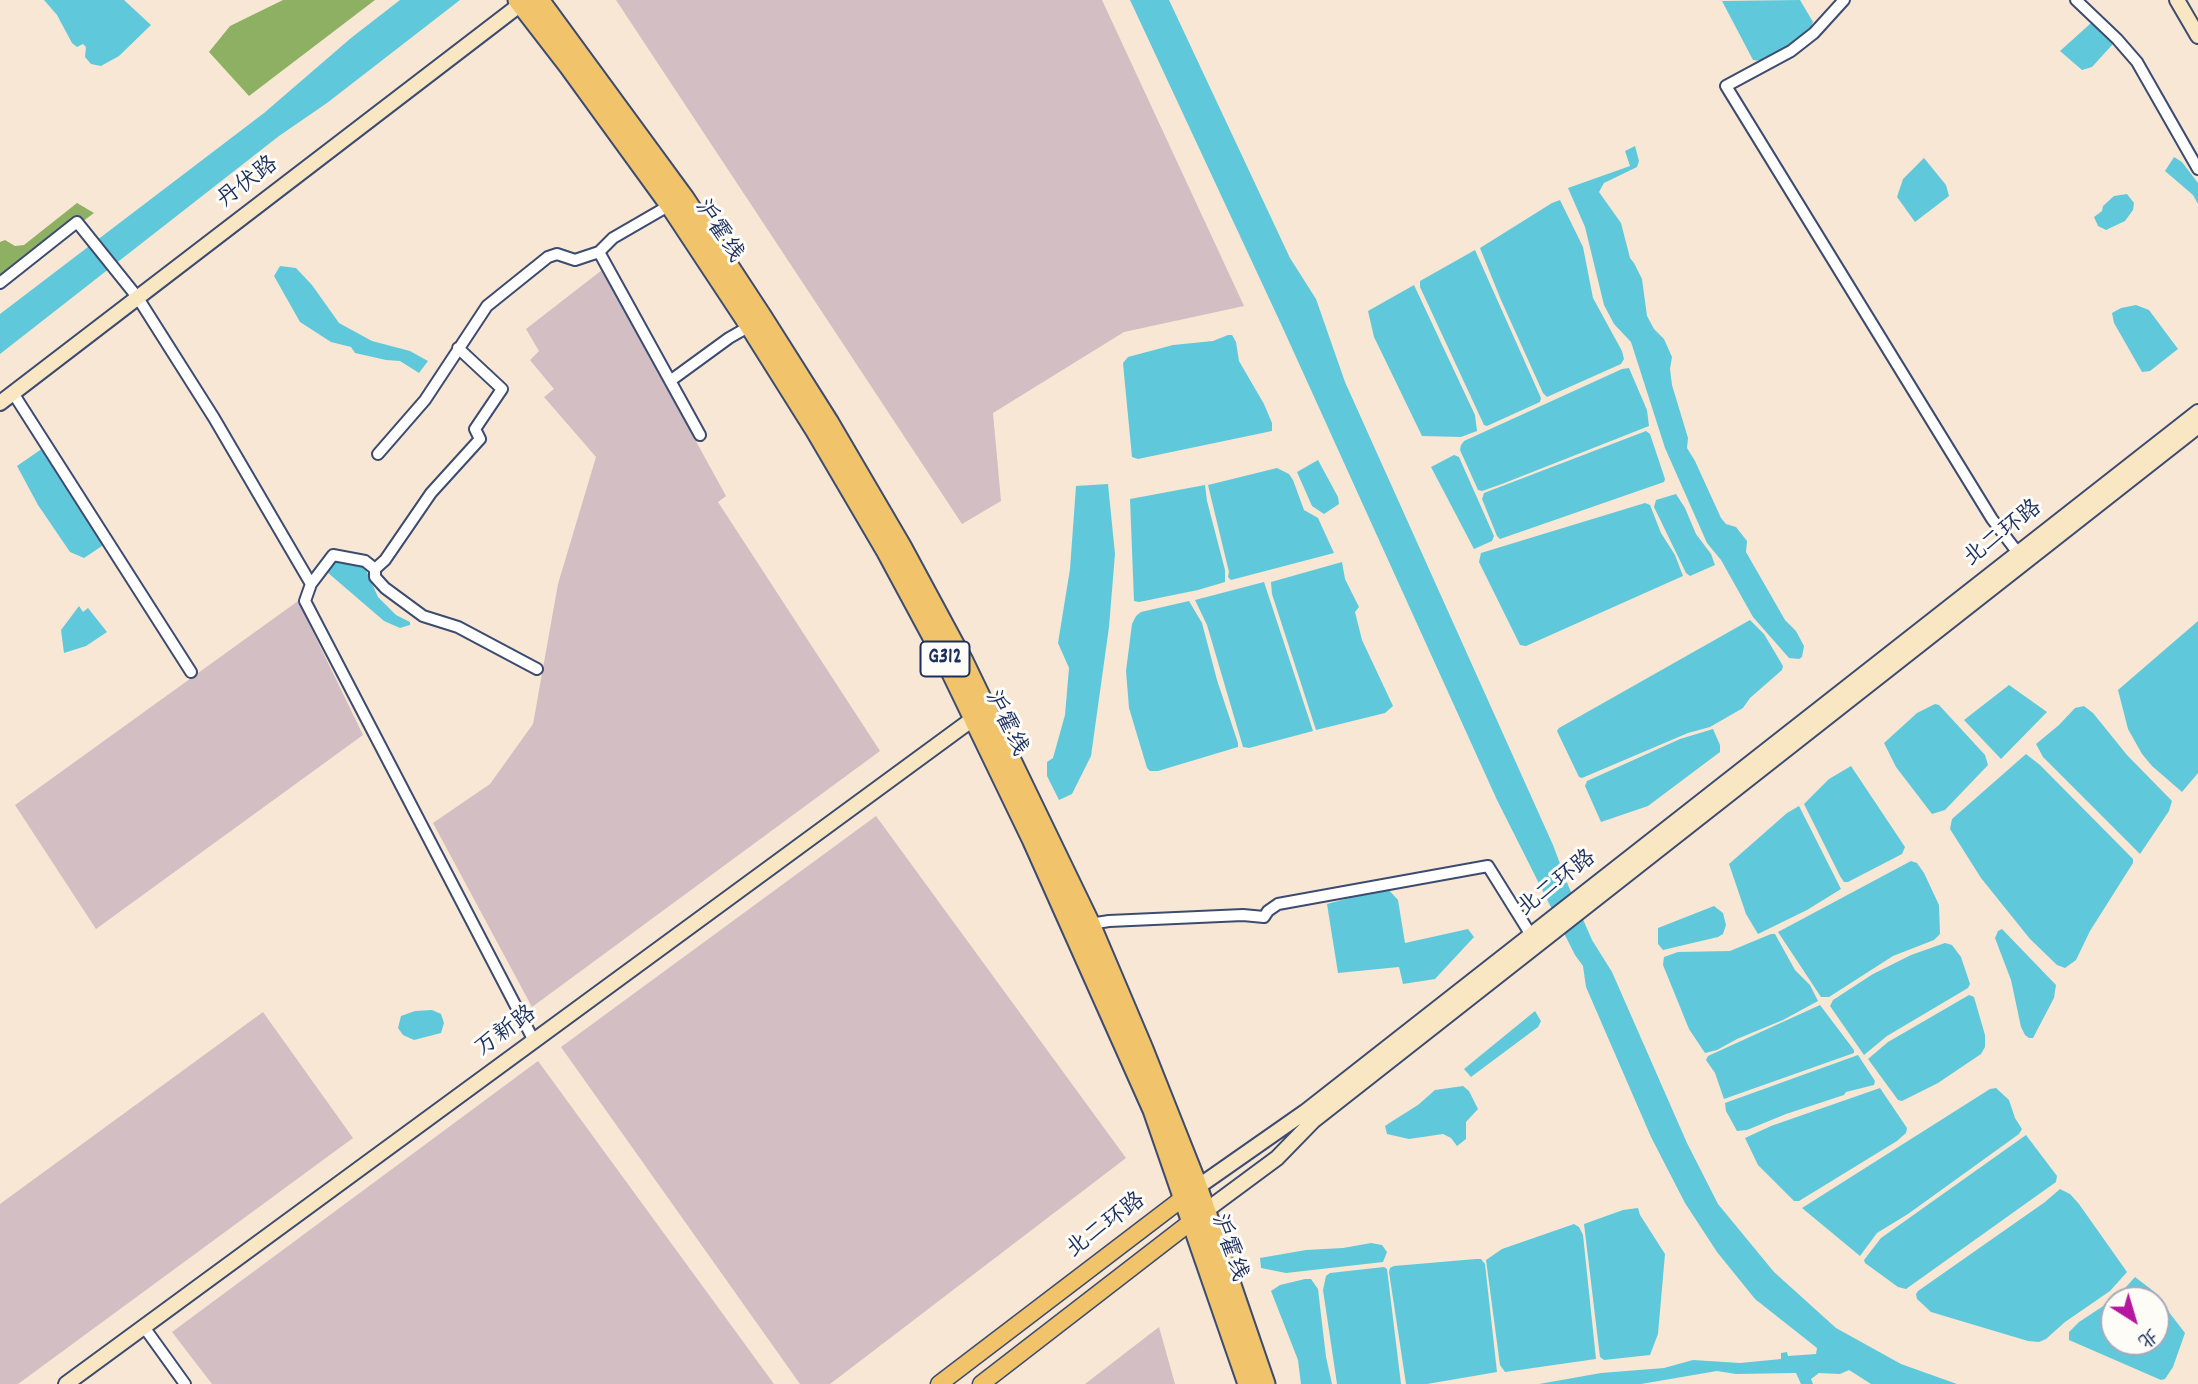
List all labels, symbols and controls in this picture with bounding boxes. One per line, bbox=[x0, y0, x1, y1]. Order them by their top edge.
street label: 丹伏路 bbox=[213, 152, 285, 216]
street label: 沪霍线 bbox=[687, 196, 747, 268]
street label: 北二环路 bbox=[1959, 496, 2049, 574]
road number: G312 bbox=[920, 642, 970, 676]
street label: 沪霍线 bbox=[976, 687, 1032, 761]
street label: 北二环路 bbox=[1513, 846, 1603, 924]
street label: 万新路 bbox=[471, 1002, 543, 1064]
street label: 北二环路 bbox=[1062, 1188, 1152, 1266]
street label: 沪霍线 bbox=[1203, 1211, 1251, 1285]
north arrow bbox=[2100, 1286, 2170, 1356]
text: 北 bbox=[2131, 1320, 2162, 1353]

